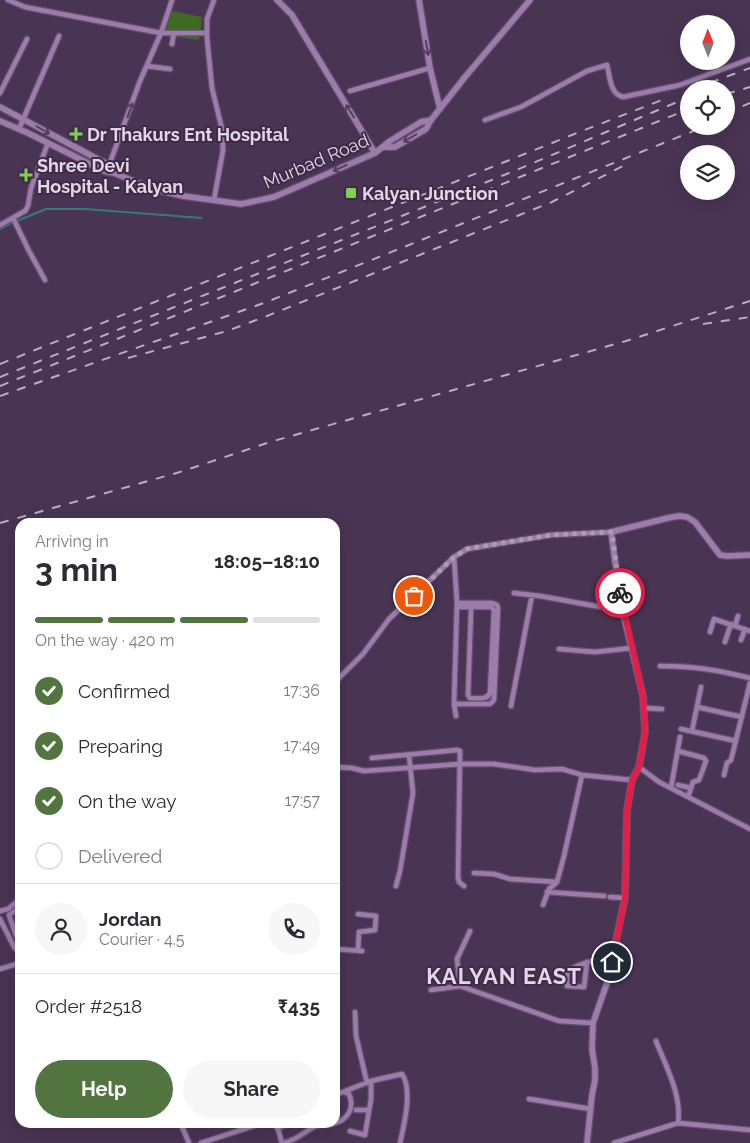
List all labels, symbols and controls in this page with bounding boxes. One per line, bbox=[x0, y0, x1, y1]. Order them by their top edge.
north arrow bbox=[680, 15, 735, 70]
map controls bbox=[680, 15, 735, 200]
one-way arrow bbox=[422, 40, 432, 56]
button: locate bbox=[680, 80, 735, 135]
one-way arrow bbox=[126, 103, 135, 118]
one-way arrow bbox=[344, 105, 354, 119]
place label: Dr Thakurs Ent Hospital bbox=[87, 124, 289, 145]
one-way arrow bbox=[35, 126, 50, 136]
marker: Dr Thakurs Ent Hospital bbox=[69, 127, 83, 141]
street label: Murbad Road bbox=[260, 129, 372, 193]
one-way arrow bbox=[403, 133, 418, 143]
button: layers bbox=[680, 145, 735, 200]
place label: Shree Devi Hospital - Kalyan bbox=[37, 155, 183, 197]
one-way arrow bbox=[333, 164, 348, 174]
marker: Shree Devi Hospital - Kalyan bbox=[19, 168, 33, 182]
place label: Kalyan Junction bbox=[362, 183, 498, 204]
marker: Kalyan Junction bbox=[344, 186, 358, 200]
text: Arriving in bbox=[35, 532, 109, 551]
text: 18:05–18:10 bbox=[214, 550, 320, 572]
text: 3 min bbox=[35, 551, 118, 588]
courier bbox=[595, 568, 645, 618]
pin bbox=[393, 575, 435, 617]
icon: bike bbox=[606, 579, 634, 607]
icon: bag bbox=[400, 582, 428, 610]
text: On the way · 420 m bbox=[35, 631, 174, 650]
icon: check bbox=[35, 677, 63, 705]
text: Confirmed bbox=[78, 680, 170, 702]
text: 17:36 bbox=[283, 681, 320, 700]
icon: check bbox=[35, 732, 63, 760]
text: Preparing bbox=[78, 735, 163, 757]
text: 17:49 bbox=[284, 736, 320, 755]
icon: check bbox=[35, 787, 63, 815]
text: On the way bbox=[78, 790, 177, 812]
text: 17:57 bbox=[284, 791, 320, 810]
text: Delivered bbox=[78, 845, 162, 867]
button: person bbox=[35, 903, 87, 955]
button: phone bbox=[268, 903, 320, 955]
text: Jordan bbox=[99, 908, 162, 930]
text: Courier · 4.5 bbox=[99, 930, 184, 949]
pin bbox=[591, 941, 633, 983]
icon: home bbox=[598, 948, 626, 976]
district label: KALYAN EAST bbox=[426, 963, 582, 989]
text: Order #2518 bbox=[35, 995, 142, 1017]
text: ₹435 bbox=[278, 995, 320, 1017]
button: Help bbox=[35, 1060, 173, 1118]
button: Share bbox=[183, 1060, 320, 1118]

